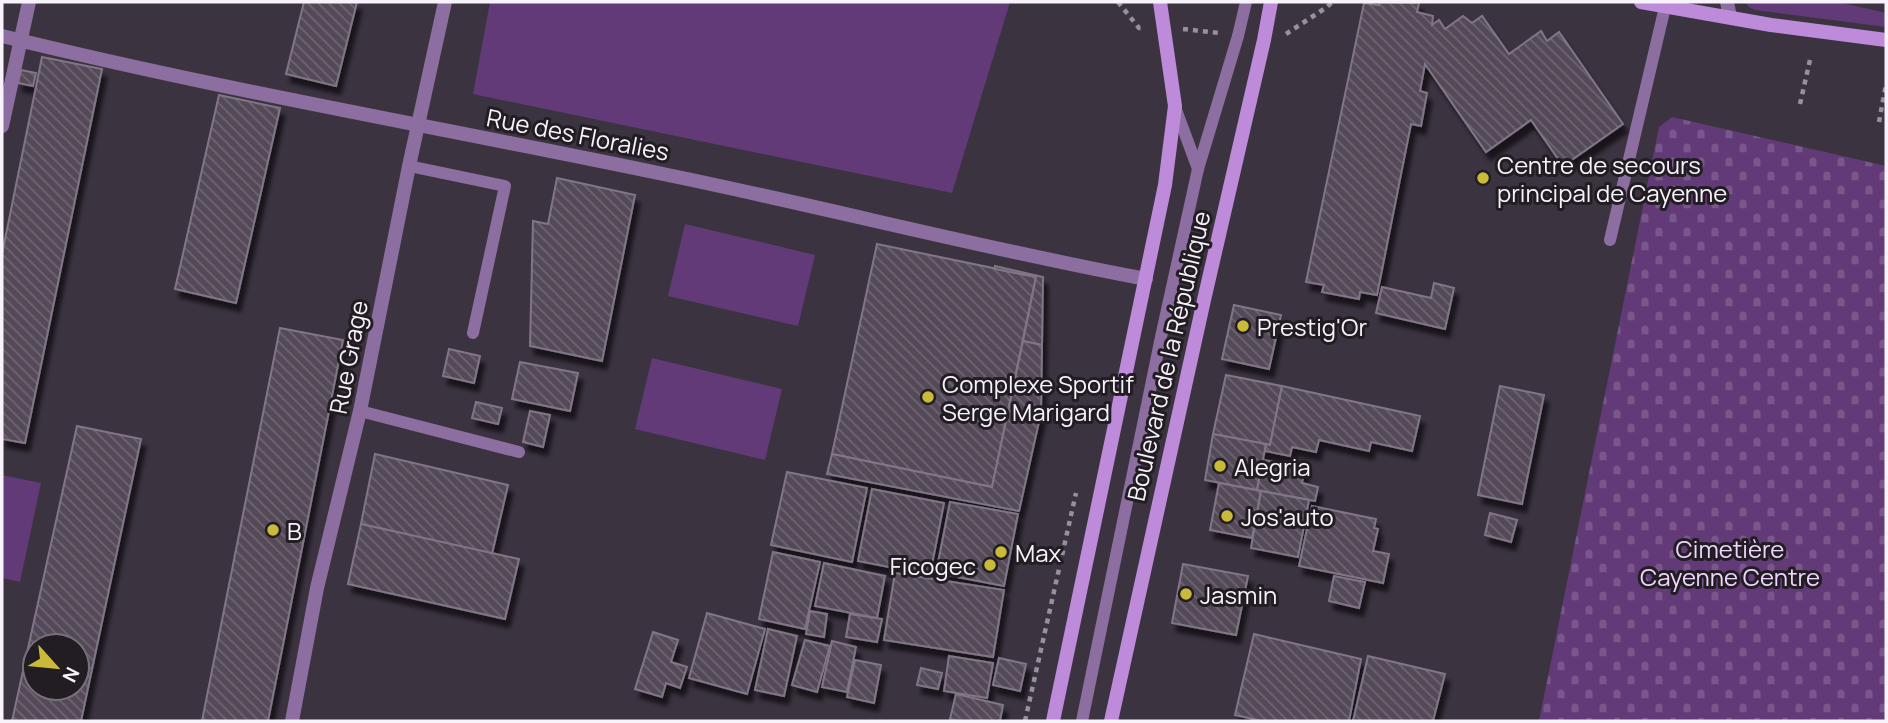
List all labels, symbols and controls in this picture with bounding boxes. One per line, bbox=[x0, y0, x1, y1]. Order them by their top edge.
street label: Rue des Floralies bbox=[484, 100, 672, 168]
place label: Centre de secours principal de Cayenne bbox=[1497, 148, 1727, 209]
marker: Centre de secours principal de Cayenne bbox=[1475, 170, 1491, 186]
street label: Boulevard de la République bbox=[1119, 208, 1217, 504]
street label: Rue Grage bbox=[321, 297, 375, 417]
place label: Prestig'Or bbox=[1257, 310, 1367, 343]
marker: Prestig'Or bbox=[1235, 318, 1251, 334]
place label: Complexe Sportif Serge Marigard bbox=[942, 367, 1134, 428]
marker: Complexe Sportif Serge Marigard bbox=[920, 389, 936, 405]
place label: Alegria bbox=[1234, 450, 1311, 483]
marker: Alegria bbox=[1212, 458, 1228, 474]
place label: Jos'auto bbox=[1241, 500, 1334, 533]
marker: Jos'auto bbox=[1219, 508, 1235, 524]
place label: B bbox=[287, 514, 302, 547]
marker: B bbox=[265, 522, 281, 538]
park label: Cimetière Cayenne Centre bbox=[1640, 532, 1820, 593]
place label: Max bbox=[1015, 536, 1062, 569]
marker: Max bbox=[993, 544, 1009, 560]
place label: Ficogec bbox=[890, 549, 976, 582]
marker: Ficogec bbox=[982, 557, 998, 573]
place label: Jasmin bbox=[1200, 578, 1277, 611]
marker: Jasmin bbox=[1178, 586, 1194, 602]
north arrow bbox=[21, 632, 91, 702]
text: N bbox=[56, 663, 86, 687]

